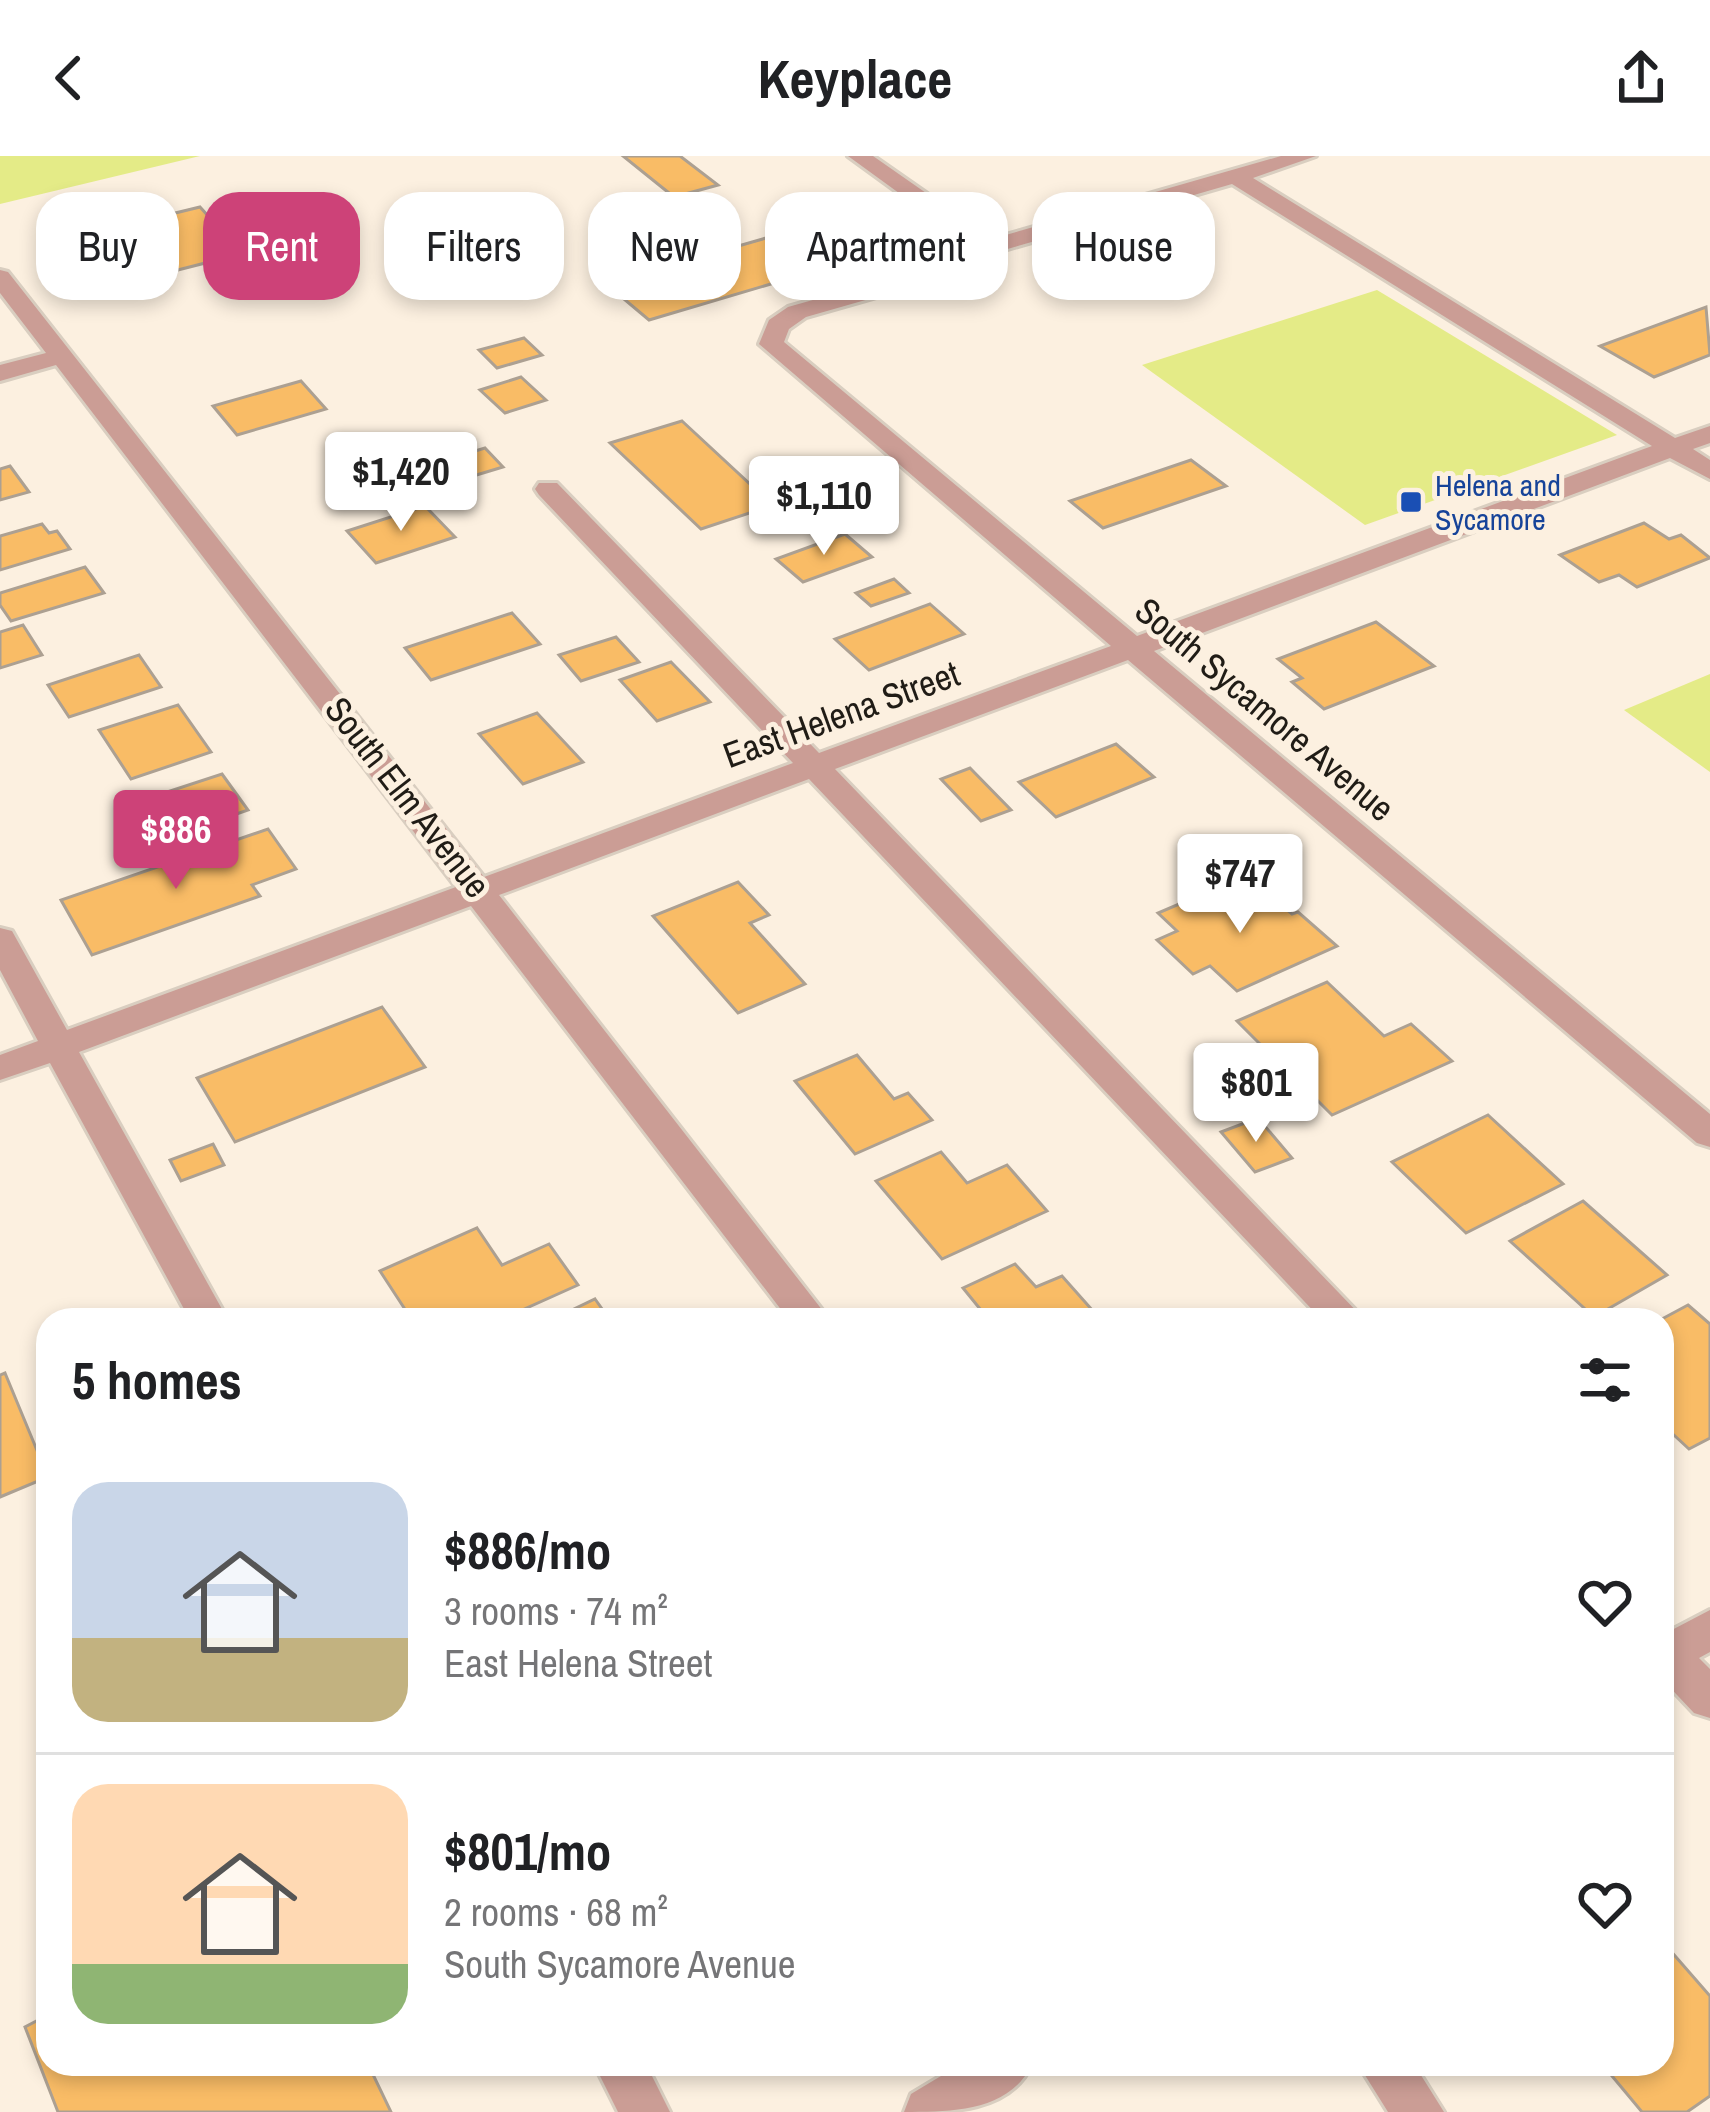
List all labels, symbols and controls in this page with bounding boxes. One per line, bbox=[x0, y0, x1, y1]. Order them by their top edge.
text: Keyplace bbox=[758, 42, 952, 115]
icon: back bbox=[36, 45, 102, 111]
icon: share bbox=[1608, 45, 1674, 111]
chip: Buy bbox=[36, 192, 179, 300]
chip: Rent bbox=[203, 192, 360, 300]
chip: Filters bbox=[384, 192, 564, 300]
chip: New bbox=[588, 192, 741, 300]
chip: Apartment bbox=[765, 192, 1008, 300]
chip: House bbox=[1032, 192, 1215, 300]
pin: $1,420 bbox=[303, 432, 499, 534]
text: $1,420 bbox=[352, 445, 450, 497]
pin: $1,110 bbox=[726, 456, 922, 558]
place label: Helena and Sycamore bbox=[1435, 465, 1561, 539]
text: $1,110 bbox=[776, 469, 872, 521]
marker: Helena and Sycamore bbox=[1398, 489, 1424, 515]
street label: South Sycamore Avenue bbox=[1125, 586, 1405, 832]
street label: East Helena Street bbox=[716, 649, 966, 779]
street label: South Elm Avenue bbox=[314, 687, 502, 907]
pin: $886 bbox=[105, 790, 247, 892]
text: $886 bbox=[140, 803, 212, 855]
pin: $747 bbox=[1169, 834, 1311, 936]
text: $747 bbox=[1204, 847, 1276, 899]
pin: $801 bbox=[1185, 1043, 1327, 1145]
text: $801 bbox=[1220, 1056, 1292, 1108]
text: 5 homes bbox=[72, 1346, 242, 1415]
icon: filters bbox=[1572, 1347, 1638, 1413]
text: $886/mo bbox=[444, 1516, 611, 1585]
icon: home bbox=[168, 1530, 312, 1674]
icon: heart bbox=[1572, 1569, 1638, 1635]
text: 3 rooms · 74 m² bbox=[444, 1585, 668, 1637]
text: East Helena Street bbox=[444, 1637, 712, 1689]
text: $801/mo bbox=[444, 1817, 611, 1886]
icon: home bbox=[168, 1832, 312, 1976]
icon: heart bbox=[1572, 1871, 1638, 1937]
text: 2 rooms · 68 m² bbox=[444, 1886, 668, 1938]
text: South Sycamore Avenue bbox=[444, 1938, 795, 1990]

